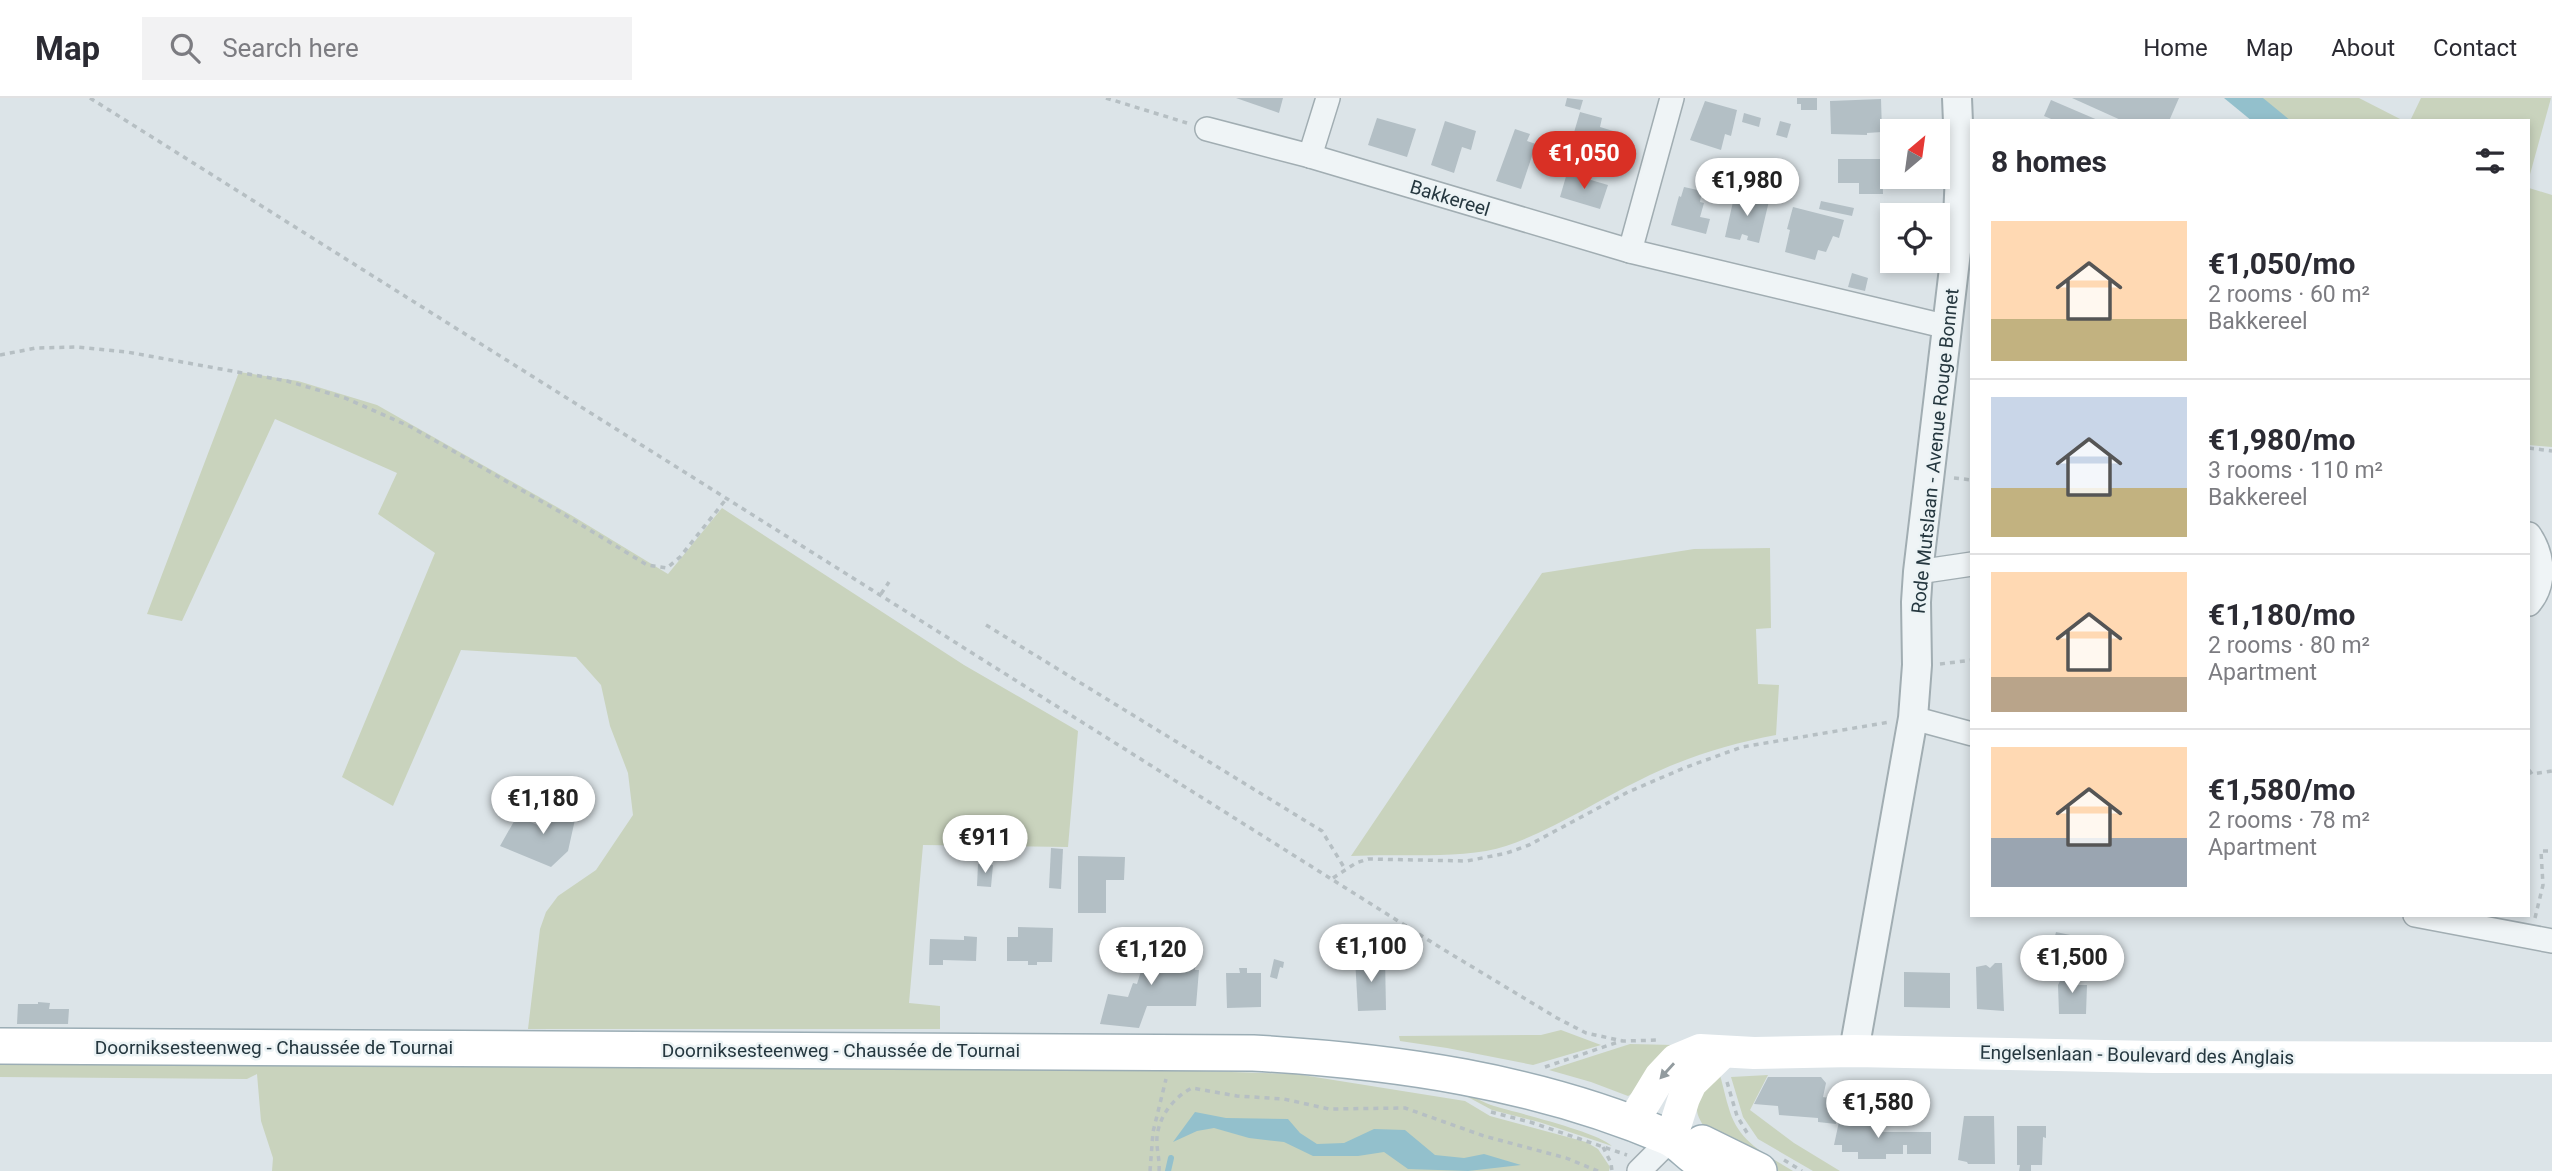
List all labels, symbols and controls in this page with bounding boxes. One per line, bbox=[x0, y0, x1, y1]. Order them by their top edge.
search box bbox=[142, 17, 632, 80]
text: Map bbox=[35, 29, 100, 68]
icon: search bbox=[166, 29, 204, 67]
text: Search here bbox=[222, 33, 359, 63]
text: Home bbox=[2143, 34, 2208, 62]
text: Map bbox=[2246, 34, 2293, 62]
text: About bbox=[2331, 34, 2395, 62]
text: Contact bbox=[2433, 34, 2517, 62]
north arrow bbox=[1880, 119, 1950, 189]
map controls bbox=[1880, 119, 1950, 273]
pin: €1,050 bbox=[1527, 132, 1641, 191]
text: €1,050 bbox=[1548, 140, 1620, 167]
icon: filters bbox=[2471, 142, 2509, 180]
text: 8 homes bbox=[1991, 144, 2107, 179]
pin: €1,980 bbox=[1690, 158, 1804, 218]
text: €1,980 bbox=[1711, 167, 1783, 194]
street label: Bakkereel bbox=[1407, 175, 1493, 221]
button: locate bbox=[1880, 203, 1950, 273]
text: €1,050/mo bbox=[2208, 246, 2356, 281]
icon: home bbox=[2047, 249, 2131, 333]
text: 2 rooms · 60 m² bbox=[2208, 281, 2370, 308]
street label: Rode Mutslaan - Avenue Rouge Bonnet bbox=[1906, 287, 1964, 615]
text: Bakkereel bbox=[2208, 308, 2308, 335]
text: €1,980/mo bbox=[2208, 422, 2356, 457]
icon: home bbox=[2047, 425, 2131, 509]
text: 3 rooms · 110 m² bbox=[2208, 457, 2383, 484]
text: Bakkereel bbox=[2208, 484, 2308, 511]
text: €1,180/mo bbox=[2208, 597, 2356, 632]
icon: home bbox=[2047, 600, 2131, 684]
text: 2 rooms · 80 m² bbox=[2208, 632, 2370, 659]
text: Apartment bbox=[2208, 659, 2317, 686]
text: €1,580/mo bbox=[2208, 772, 2356, 807]
icon: home bbox=[2047, 775, 2131, 859]
pin: €1,180 bbox=[486, 776, 600, 836]
text: €1,180 bbox=[507, 785, 579, 812]
text: 2 rooms · 78 m² bbox=[2208, 807, 2370, 834]
pin: €911 bbox=[944, 816, 1026, 875]
text: €911 bbox=[959, 824, 1011, 851]
text: Apartment bbox=[2208, 834, 2317, 861]
pin: €1,100 bbox=[1314, 924, 1428, 984]
pin: €1,120 bbox=[1094, 928, 1208, 987]
text: €1,100 bbox=[1335, 933, 1407, 960]
text: €1,120 bbox=[1115, 936, 1187, 963]
pin: €1,500 bbox=[2015, 936, 2129, 995]
text: €1,500 bbox=[2036, 944, 2108, 971]
street label: Doorniksesteenweg - Chaussée de Tournai bbox=[95, 1036, 453, 1059]
street label: Doorniksesteenweg - Chaussée de Tournai bbox=[662, 1039, 1020, 1062]
street label: Engelsenlaan - Boulevard des Anglais bbox=[1980, 1041, 2294, 1069]
one-way arrow bbox=[1659, 1062, 1675, 1080]
pin: €1,580 bbox=[1821, 1080, 1935, 1140]
text: €1,580 bbox=[1842, 1089, 1914, 1116]

